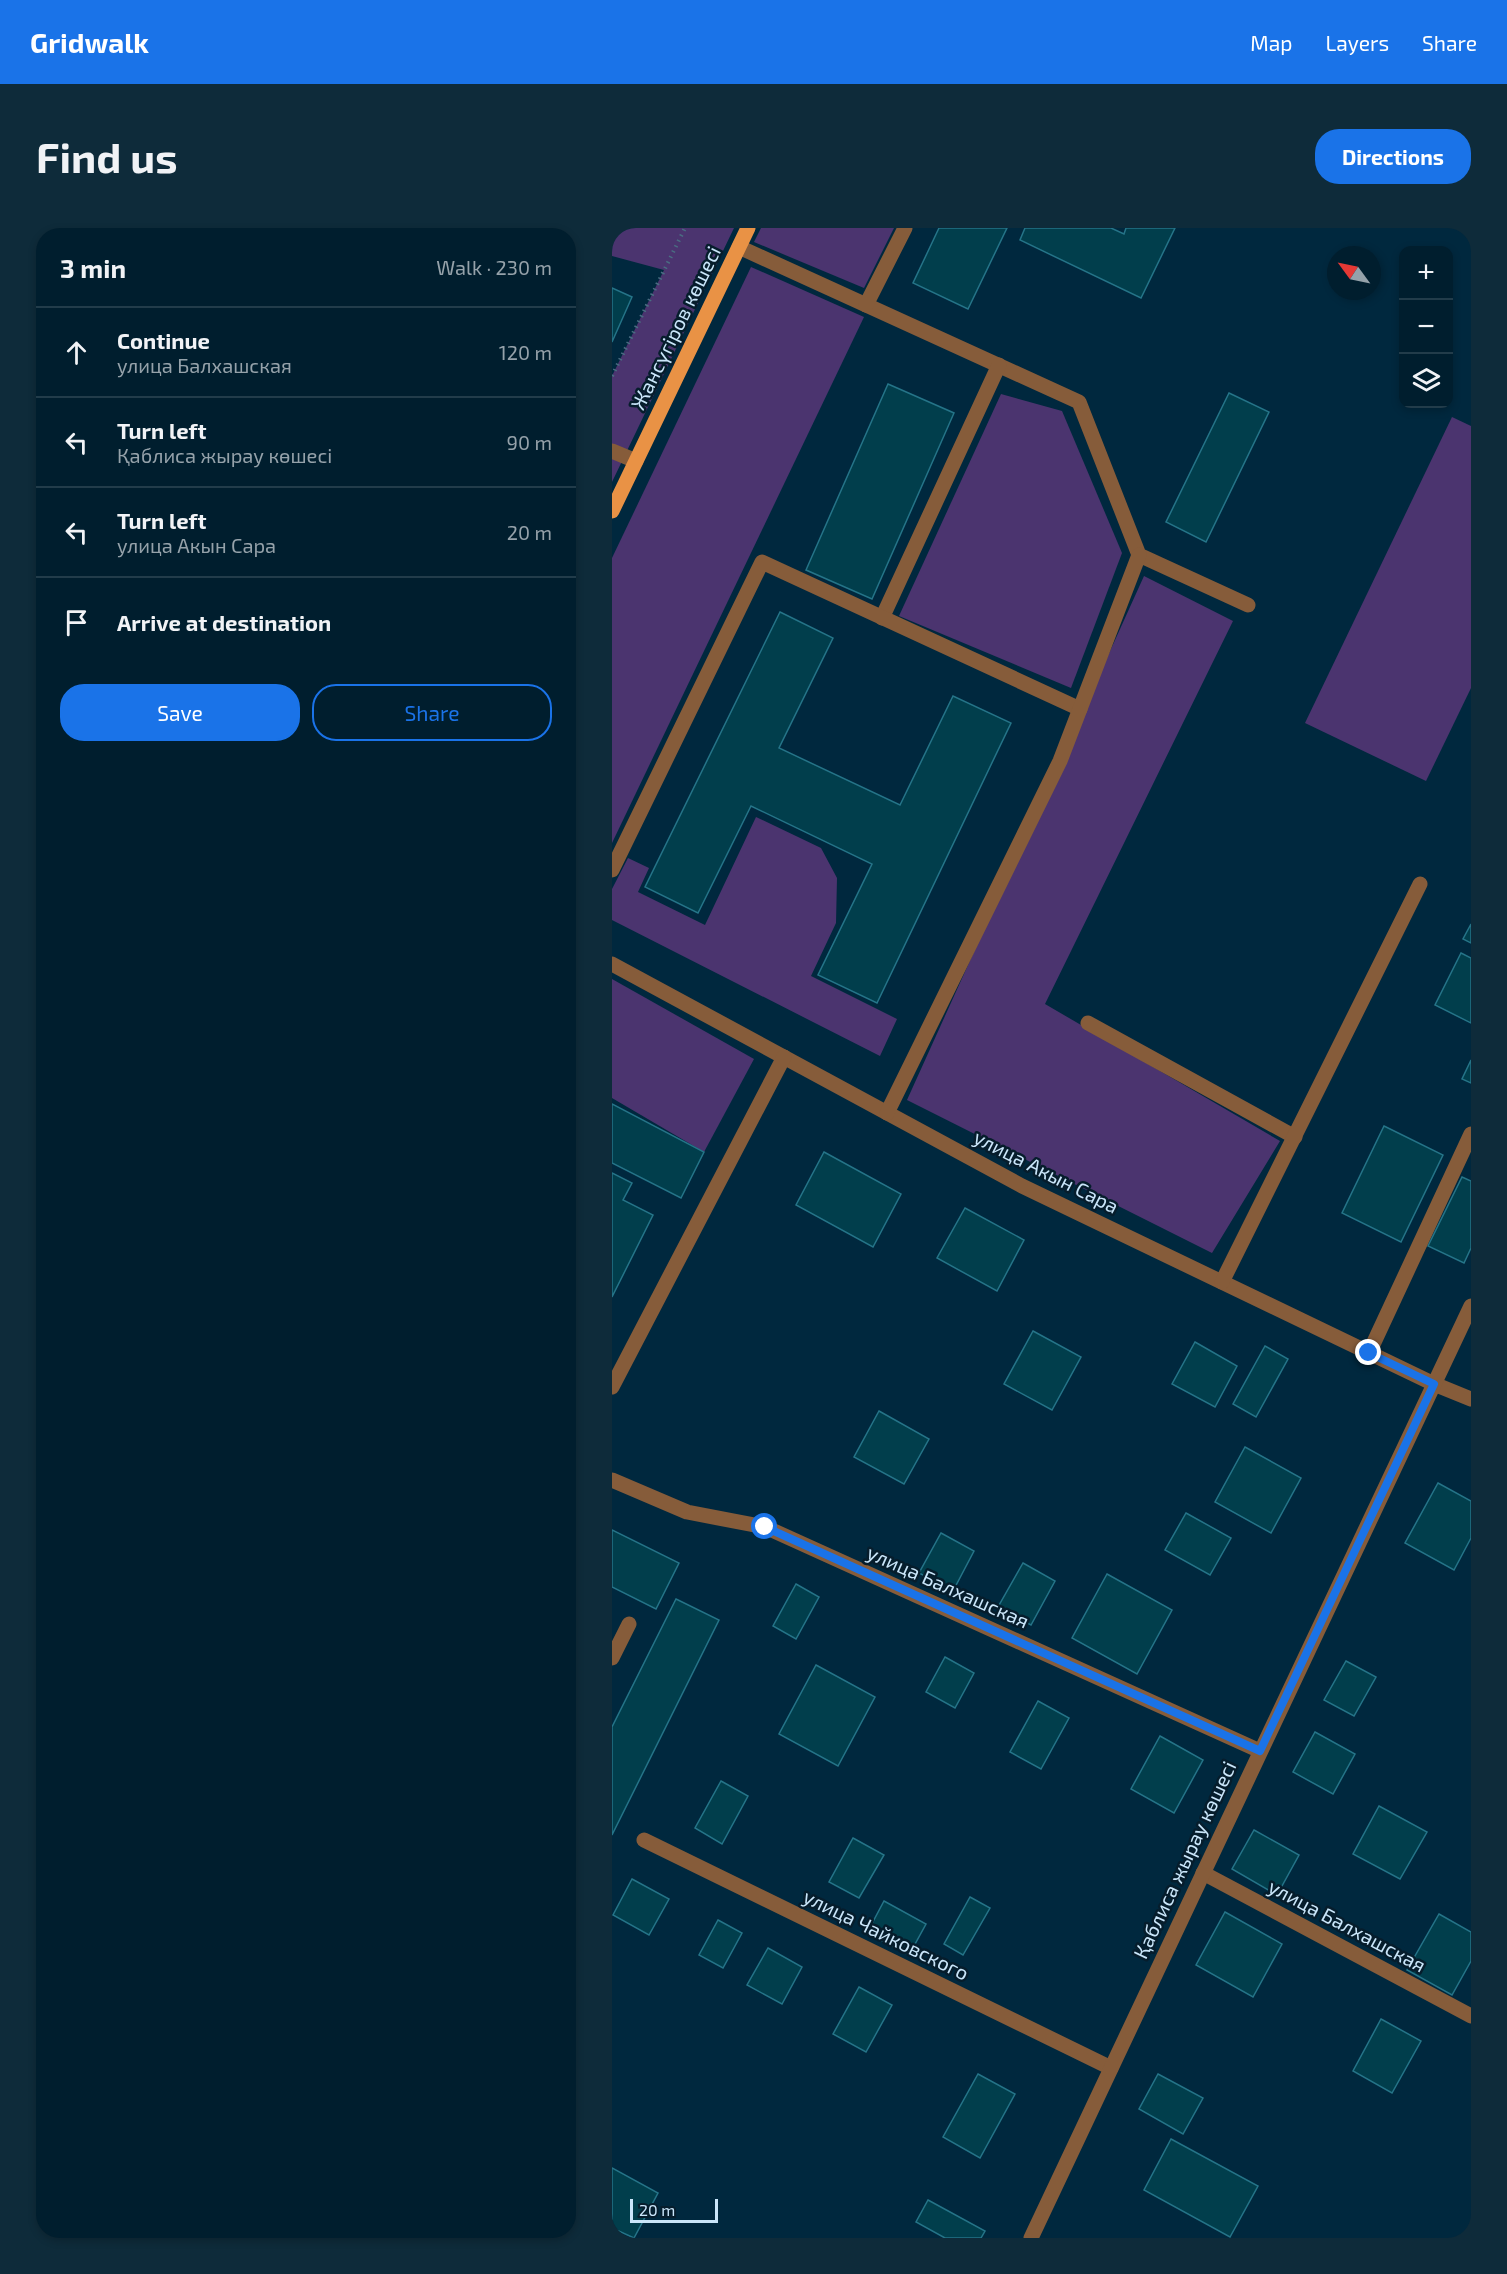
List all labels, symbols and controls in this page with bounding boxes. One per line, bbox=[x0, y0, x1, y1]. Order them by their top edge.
text: Gridwalk bbox=[30, 25, 149, 59]
text: Map bbox=[1250, 30, 1292, 55]
text: Layers bbox=[1325, 30, 1389, 55]
text: Share bbox=[1422, 30, 1477, 55]
button: Directions bbox=[1315, 129, 1471, 184]
text: Find us bbox=[36, 131, 178, 181]
street label: Жансүгіров көшесі bbox=[625, 242, 725, 413]
north arrow bbox=[1327, 246, 1381, 300]
map controls bbox=[1399, 246, 1453, 408]
button: + bbox=[1399, 246, 1453, 300]
text: 3 min bbox=[60, 252, 126, 283]
text: Walk · 230 m bbox=[436, 255, 552, 279]
button: − bbox=[1399, 300, 1453, 354]
text: Continue bbox=[117, 327, 210, 353]
icon: ahead bbox=[60, 336, 93, 369]
text: 120 m bbox=[499, 340, 552, 364]
text: улица Балхашская bbox=[117, 353, 292, 377]
button: layers bbox=[1399, 354, 1453, 408]
text: Turn left bbox=[117, 417, 206, 443]
icon: left bbox=[60, 426, 93, 459]
text: 90 m bbox=[507, 430, 552, 454]
text: Қаблиса жырау көшесі bbox=[117, 443, 332, 467]
text: Turn left bbox=[117, 507, 206, 533]
icon: left bbox=[60, 516, 93, 549]
text: 20 m bbox=[507, 520, 552, 544]
text: улица Акын Сара bbox=[117, 533, 276, 557]
icon: arrive bbox=[60, 606, 93, 639]
text: Arrive at destination bbox=[117, 609, 331, 635]
button: Save bbox=[60, 684, 300, 741]
button: Share bbox=[312, 684, 552, 741]
street label: улица Акын Сара bbox=[970, 1124, 1123, 1219]
route end bbox=[1355, 1339, 1381, 1365]
route start bbox=[751, 1513, 777, 1539]
street label: улица Балхашская bbox=[863, 1540, 1033, 1634]
street label: Қаблиса жырау көшесі bbox=[1128, 1757, 1241, 1963]
street label: улица Балхашская bbox=[1264, 1873, 1430, 1978]
street label: улица Чайковского bbox=[799, 1884, 973, 1985]
scale bar bbox=[630, 2196, 718, 2224]
text: 20 m bbox=[639, 2200, 675, 2219]

